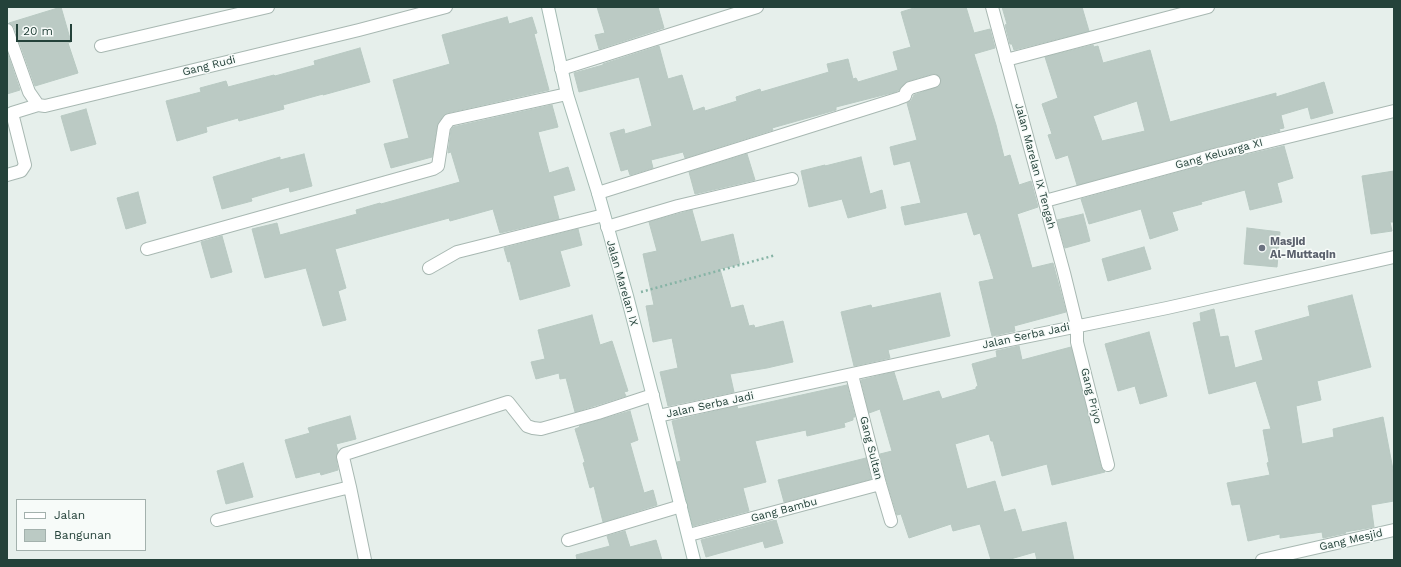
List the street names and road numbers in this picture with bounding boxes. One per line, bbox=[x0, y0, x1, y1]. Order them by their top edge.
street label: Gang Rudi bbox=[181, 53, 237, 79]
street label: Jalan Marelan IX Tengah bbox=[1012, 102, 1058, 230]
street label: Gang Keluarga XI bbox=[1174, 136, 1264, 172]
street label: Jalan Marelan IX bbox=[603, 239, 641, 327]
street label: Jalan Serba Jadi bbox=[981, 320, 1071, 352]
street label: Gang Priyo bbox=[1078, 367, 1104, 425]
street label: Jalan Serba Jadi bbox=[665, 389, 755, 421]
street label: Gang Sultan bbox=[857, 415, 885, 481]
street label: Gang Bambu bbox=[749, 495, 819, 525]
street label: Gang Mesjid bbox=[1318, 526, 1384, 554]

